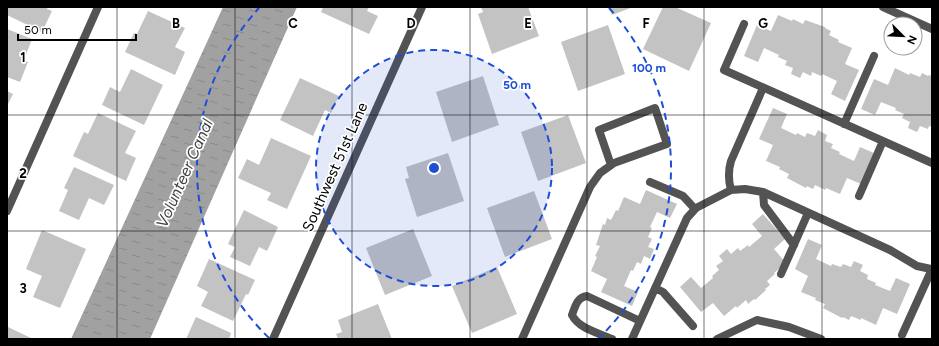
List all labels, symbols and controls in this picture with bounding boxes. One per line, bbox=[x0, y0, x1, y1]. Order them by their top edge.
scale bar bbox=[18, 16, 136, 42]
text: B bbox=[172, 16, 180, 31]
text: C bbox=[288, 16, 298, 31]
text: D bbox=[406, 16, 416, 31]
text: E bbox=[524, 16, 532, 31]
text: F bbox=[642, 16, 650, 31]
text: G bbox=[758, 16, 768, 31]
north arrow bbox=[883, 16, 923, 56]
text: 50 m bbox=[24, 23, 52, 37]
text: N bbox=[904, 33, 919, 46]
text: 1 bbox=[20, 50, 26, 65]
text: 100 m bbox=[632, 61, 666, 75]
text: 50 m bbox=[503, 78, 531, 92]
street label: Southwest 51st Lane bbox=[298, 100, 372, 234]
water label: Volunteer Canal bbox=[152, 115, 217, 231]
centre of rings bbox=[427, 161, 441, 175]
text: 2 bbox=[19, 166, 27, 181]
text: 3 bbox=[19, 281, 27, 296]

